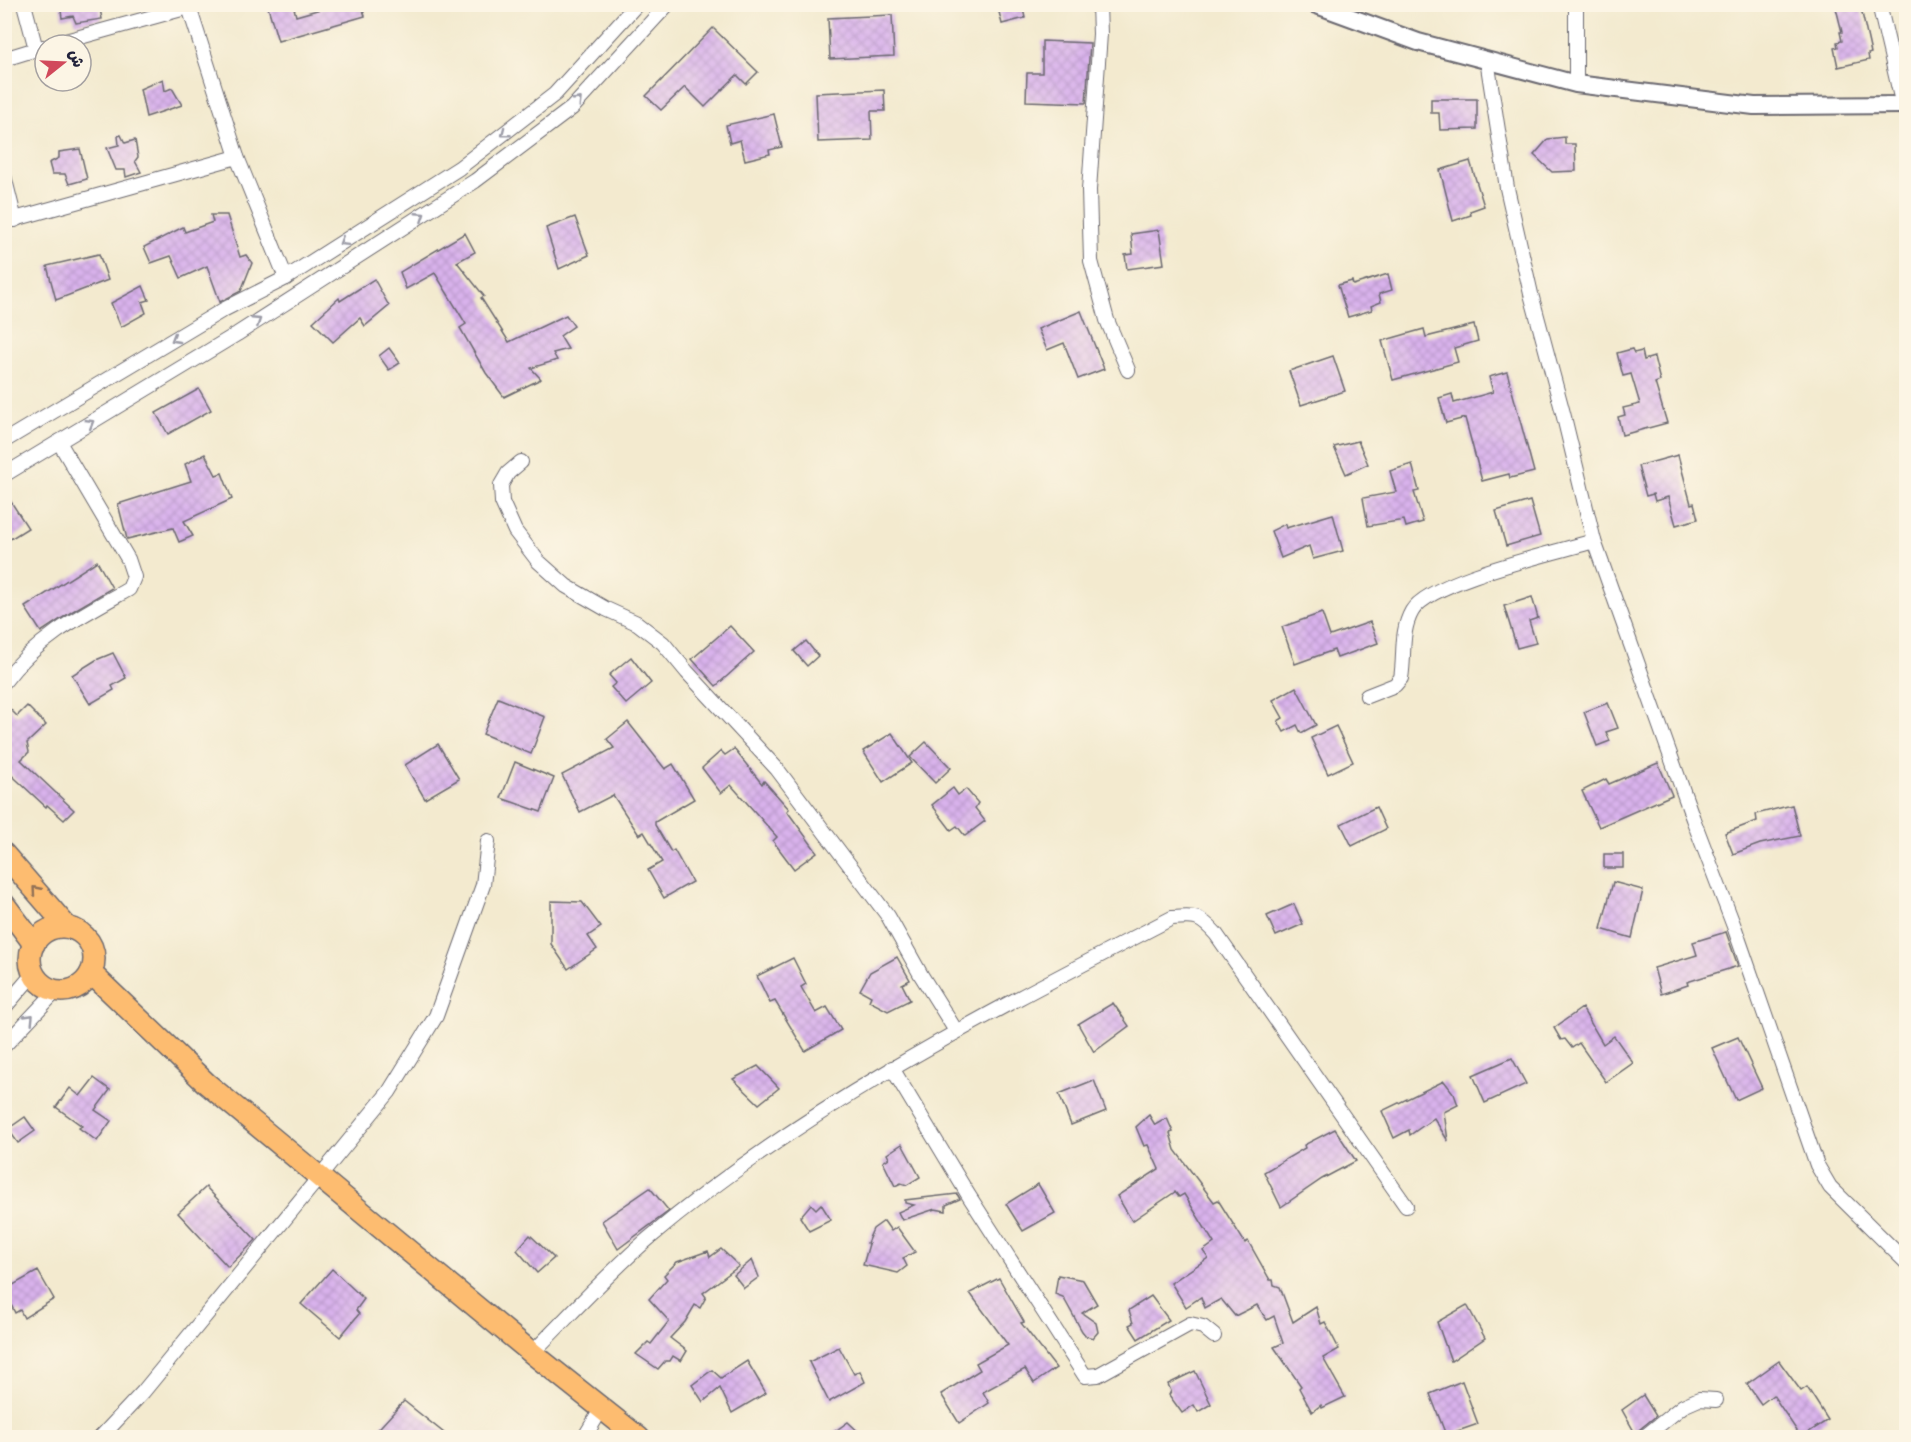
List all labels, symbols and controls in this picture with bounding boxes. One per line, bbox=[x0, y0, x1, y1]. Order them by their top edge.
north arrow bbox=[33, 33, 93, 93]
text: ش bbox=[61, 47, 89, 71]
one-way arrow bbox=[571, 97, 582, 108]
one-way arrow bbox=[501, 125, 512, 136]
one-way arrow bbox=[415, 212, 425, 224]
one-way arrow bbox=[339, 234, 350, 245]
one-way arrow bbox=[250, 317, 261, 328]
one-way arrow bbox=[171, 331, 181, 343]
one-way arrow bbox=[84, 418, 94, 430]
one-way arrow bbox=[32, 887, 43, 897]
one-way arrow bbox=[23, 1014, 34, 1025]

